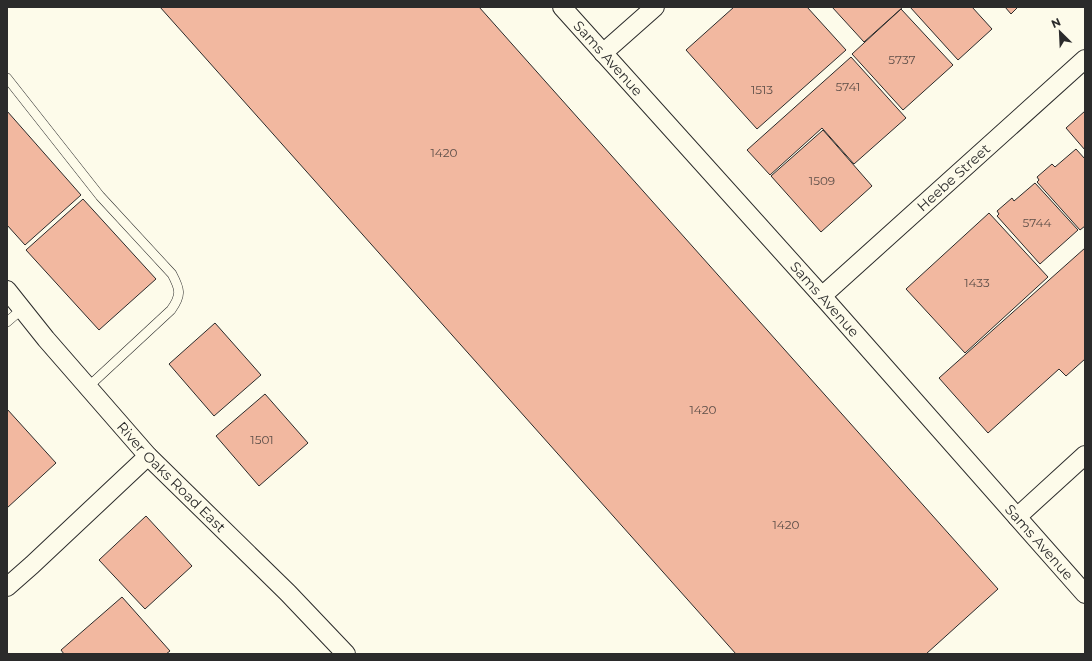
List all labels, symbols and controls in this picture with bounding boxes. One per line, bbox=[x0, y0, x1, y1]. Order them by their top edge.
north arrow bbox=[1040, 12, 1080, 52]
text: N bbox=[1049, 15, 1063, 31]
street label: Sams Avenue bbox=[570, 17, 647, 100]
house number: 5737 bbox=[888, 52, 916, 67]
house number: 5741 bbox=[836, 79, 860, 94]
house number: 1513 bbox=[751, 82, 773, 97]
street label: Heebe Street bbox=[913, 140, 994, 215]
house number: 1420 bbox=[431, 145, 458, 160]
house number: 1509 bbox=[809, 173, 835, 188]
house number: 5744 bbox=[1023, 215, 1051, 230]
street label: Sams Avenue bbox=[786, 258, 863, 341]
house number: 1433 bbox=[964, 275, 990, 290]
house number: 1420 bbox=[690, 402, 717, 417]
street label: River Oaks Road East bbox=[113, 418, 230, 536]
house number: 1501 bbox=[250, 432, 274, 447]
street label: Sams Avenue bbox=[1001, 500, 1077, 584]
house number: 1420 bbox=[773, 517, 800, 532]

